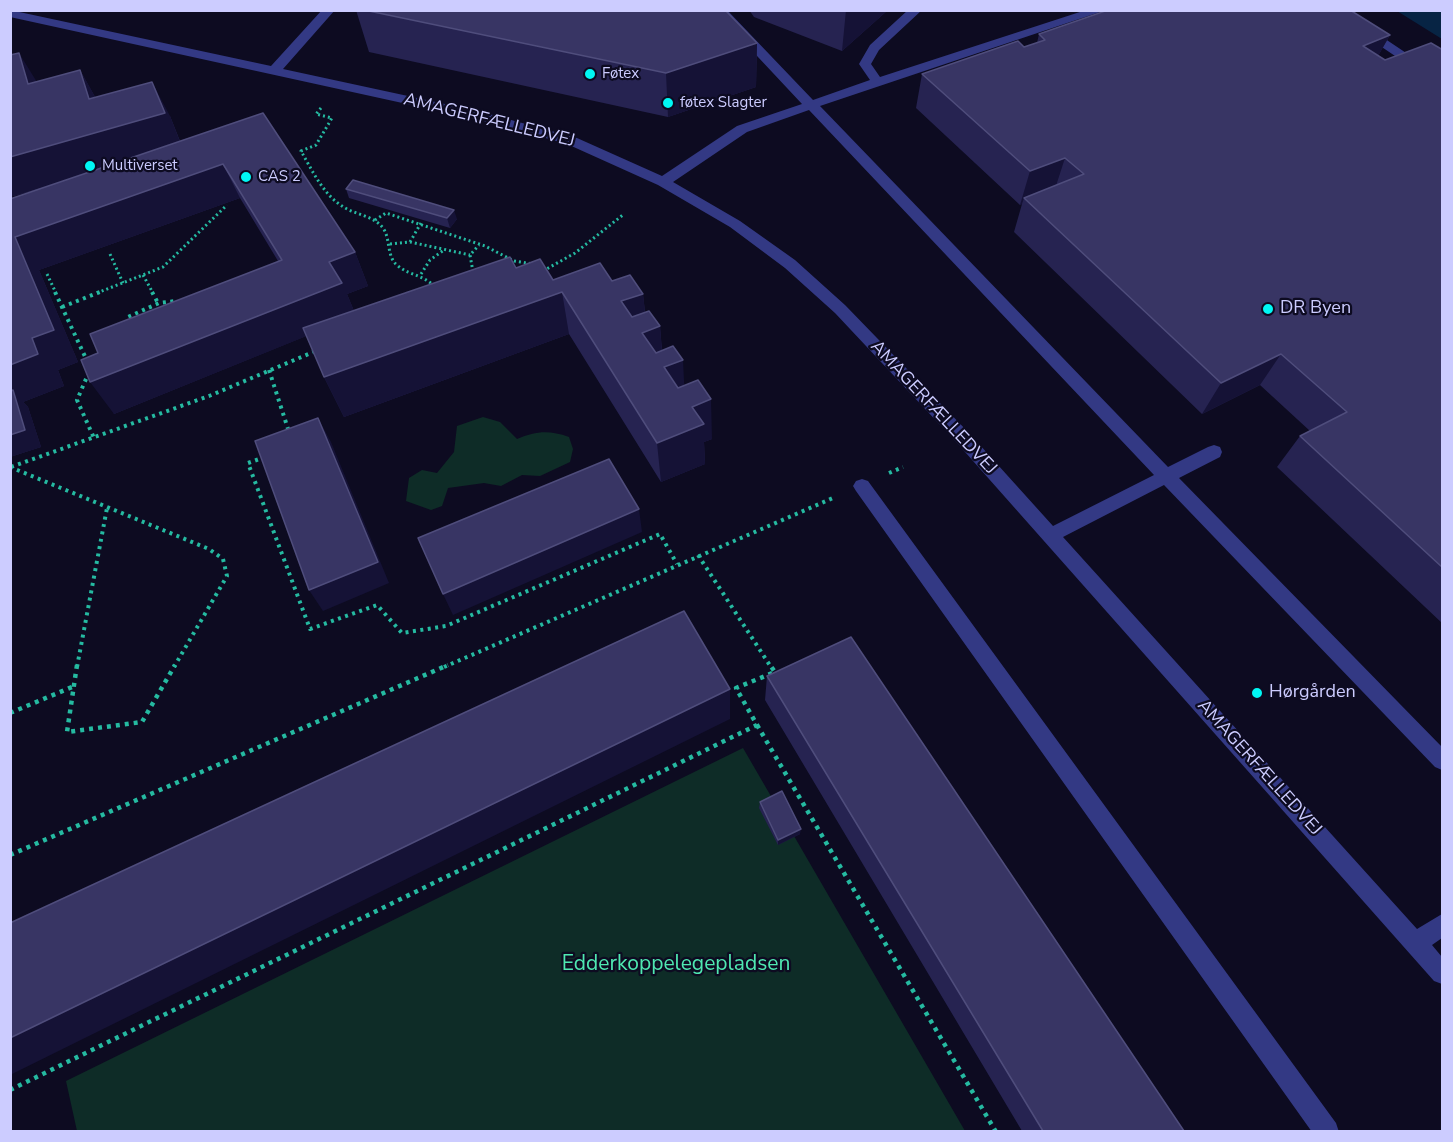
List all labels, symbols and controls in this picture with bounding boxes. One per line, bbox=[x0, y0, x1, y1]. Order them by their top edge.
place label: Føtex bbox=[602, 65, 639, 83]
marker: Føtex bbox=[583, 67, 597, 81]
street label: AMAGERFÆLLEDVEJ bbox=[401, 89, 577, 153]
place label: føtex Slagter bbox=[680, 94, 767, 112]
marker: føtex Slagter bbox=[661, 96, 675, 110]
place label: Multiverset bbox=[102, 157, 178, 175]
marker: Multiverset bbox=[83, 159, 97, 173]
place label: CAS 2 bbox=[258, 168, 301, 186]
marker: CAS 2 bbox=[239, 170, 253, 184]
place label: DR Byen bbox=[1280, 298, 1351, 320]
marker: DR Byen bbox=[1261, 302, 1275, 316]
street label: AMAGERFÆLLEDVEJ bbox=[865, 336, 1001, 480]
place label: Hørgården bbox=[1269, 682, 1356, 704]
marker: Hørgården bbox=[1250, 686, 1264, 700]
street label: AMAGERFÆLLEDVEJ bbox=[1192, 696, 1326, 840]
park label: Edderkoppelegepladsen bbox=[562, 952, 790, 978]

